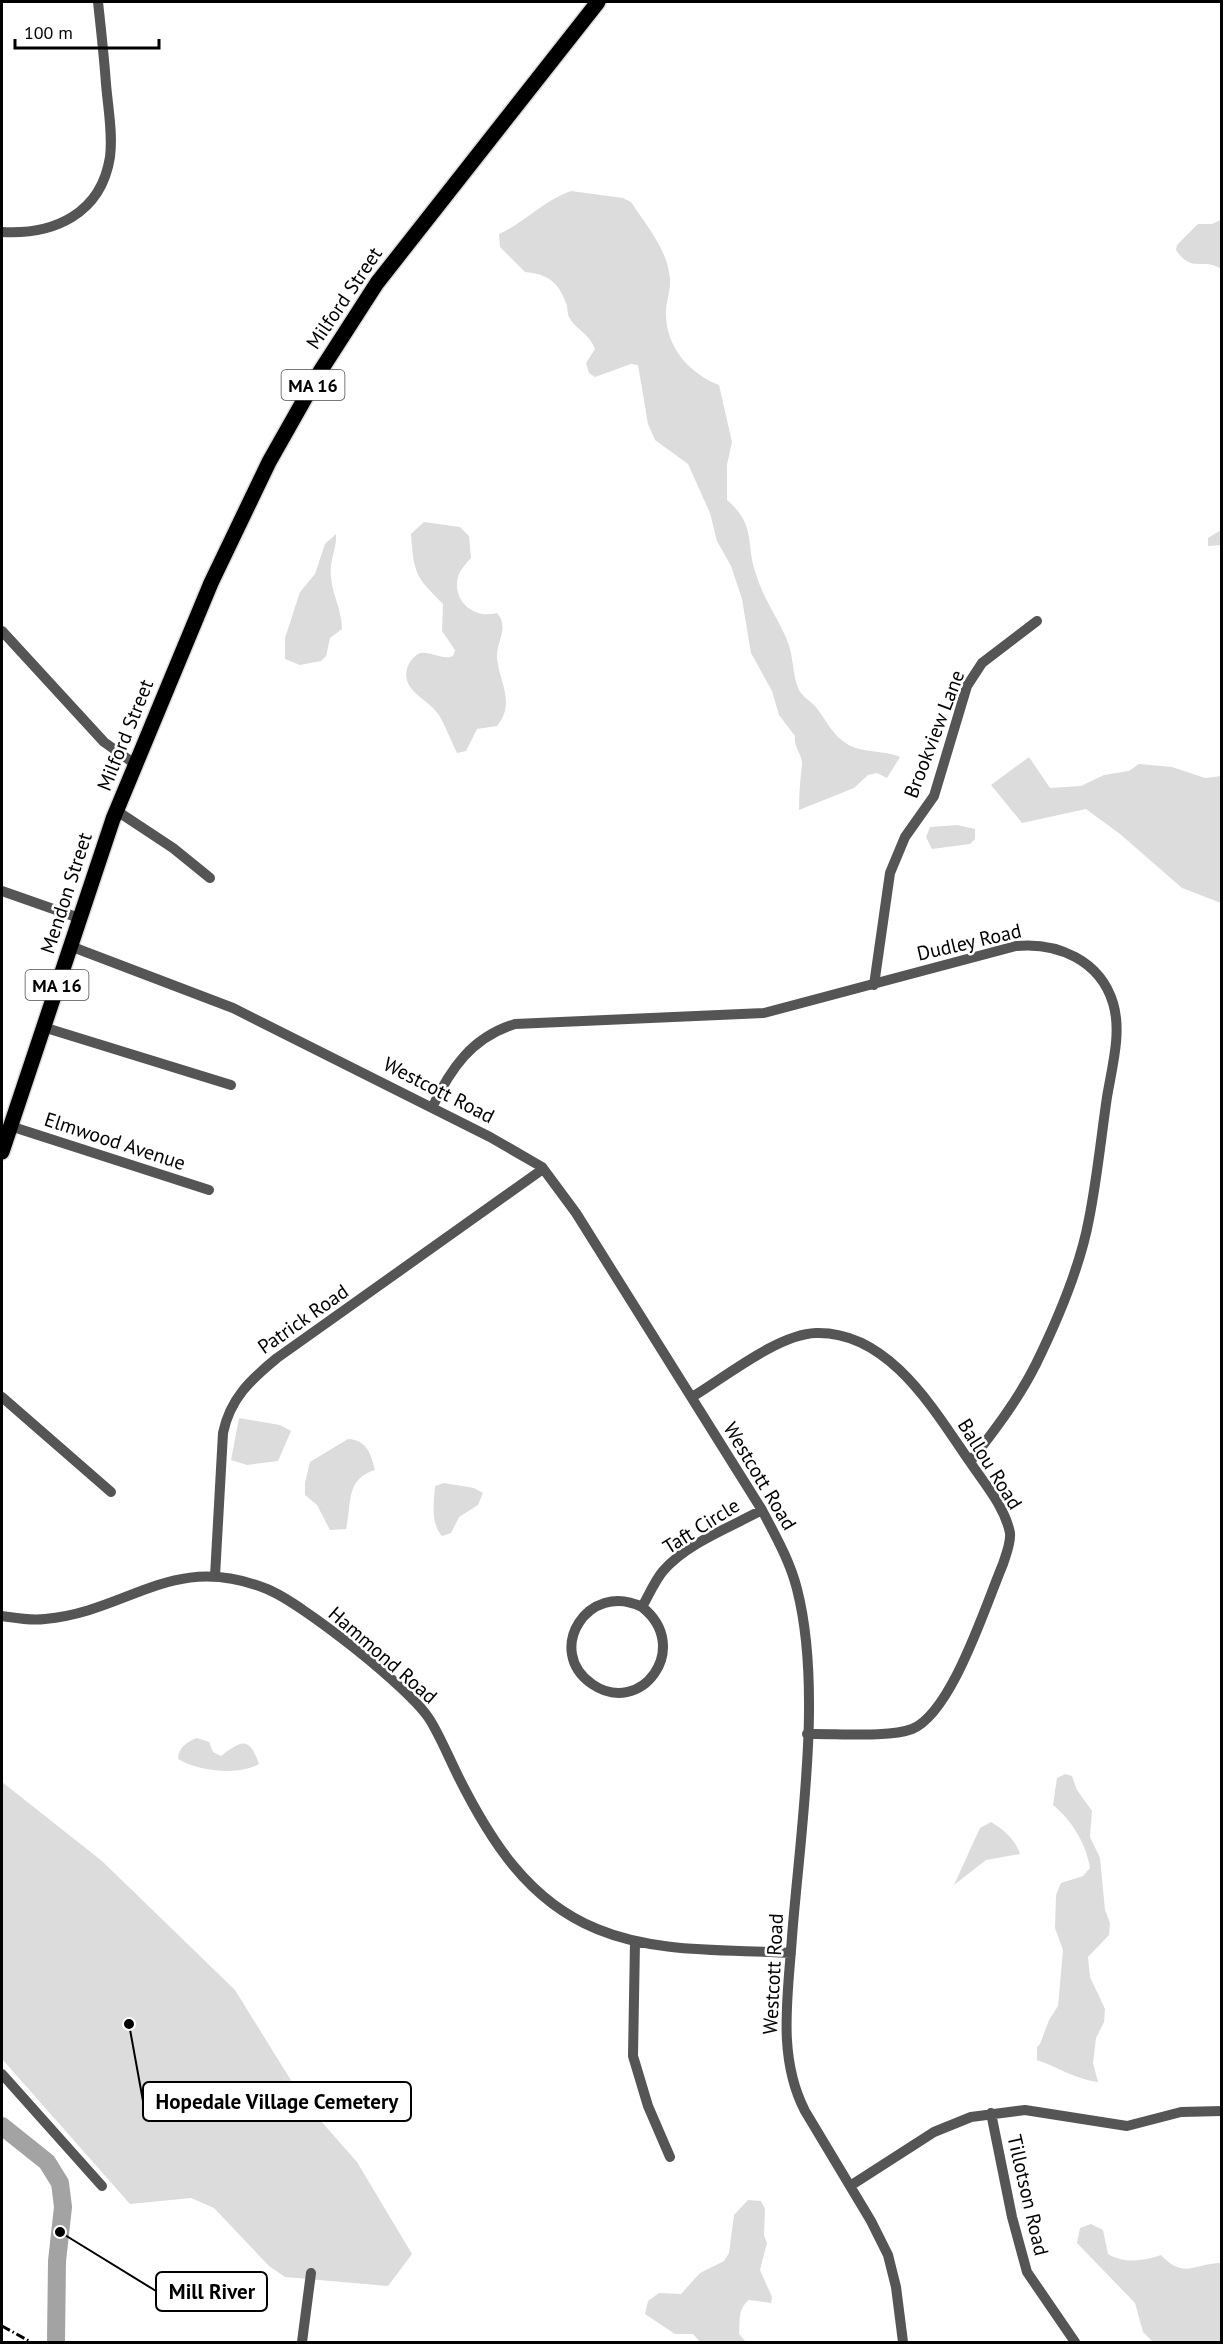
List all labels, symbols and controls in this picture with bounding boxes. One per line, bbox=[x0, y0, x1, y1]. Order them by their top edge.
scale bar bbox=[15, 12, 159, 50]
text: 100 m bbox=[24, 21, 73, 44]
street label: Milford Street bbox=[300, 242, 388, 354]
road number: MA 16 bbox=[282, 370, 344, 400]
street label: Brookview Lane bbox=[898, 666, 970, 802]
street label: Milford Street bbox=[91, 675, 159, 795]
street label: Mendon Street bbox=[34, 829, 98, 957]
street label: Dudley Road bbox=[914, 917, 1024, 967]
road number: MA 16 bbox=[26, 970, 88, 1000]
street label: Westcott Road bbox=[379, 1051, 499, 1129]
street label: Elmwood Avenue bbox=[41, 1106, 189, 1176]
street label: Patrick Road bbox=[253, 1278, 353, 1360]
street label: Ballou Road bbox=[952, 1414, 1028, 1514]
street label: Westcott Road bbox=[718, 1417, 802, 1535]
street label: Taft Circle bbox=[658, 1492, 744, 1560]
street label: Hammond Road bbox=[323, 1601, 443, 1709]
street label: Westcott Road bbox=[757, 1913, 789, 2035]
callout: Hopedale Village Cemetery bbox=[143, 2082, 411, 2121]
text: Hopedale Village Cemetery bbox=[156, 2088, 399, 2115]
street label: Tillotson Road bbox=[1001, 2132, 1055, 2258]
callout: Mill River bbox=[156, 2272, 267, 2311]
text: Mill River bbox=[169, 2278, 256, 2305]

